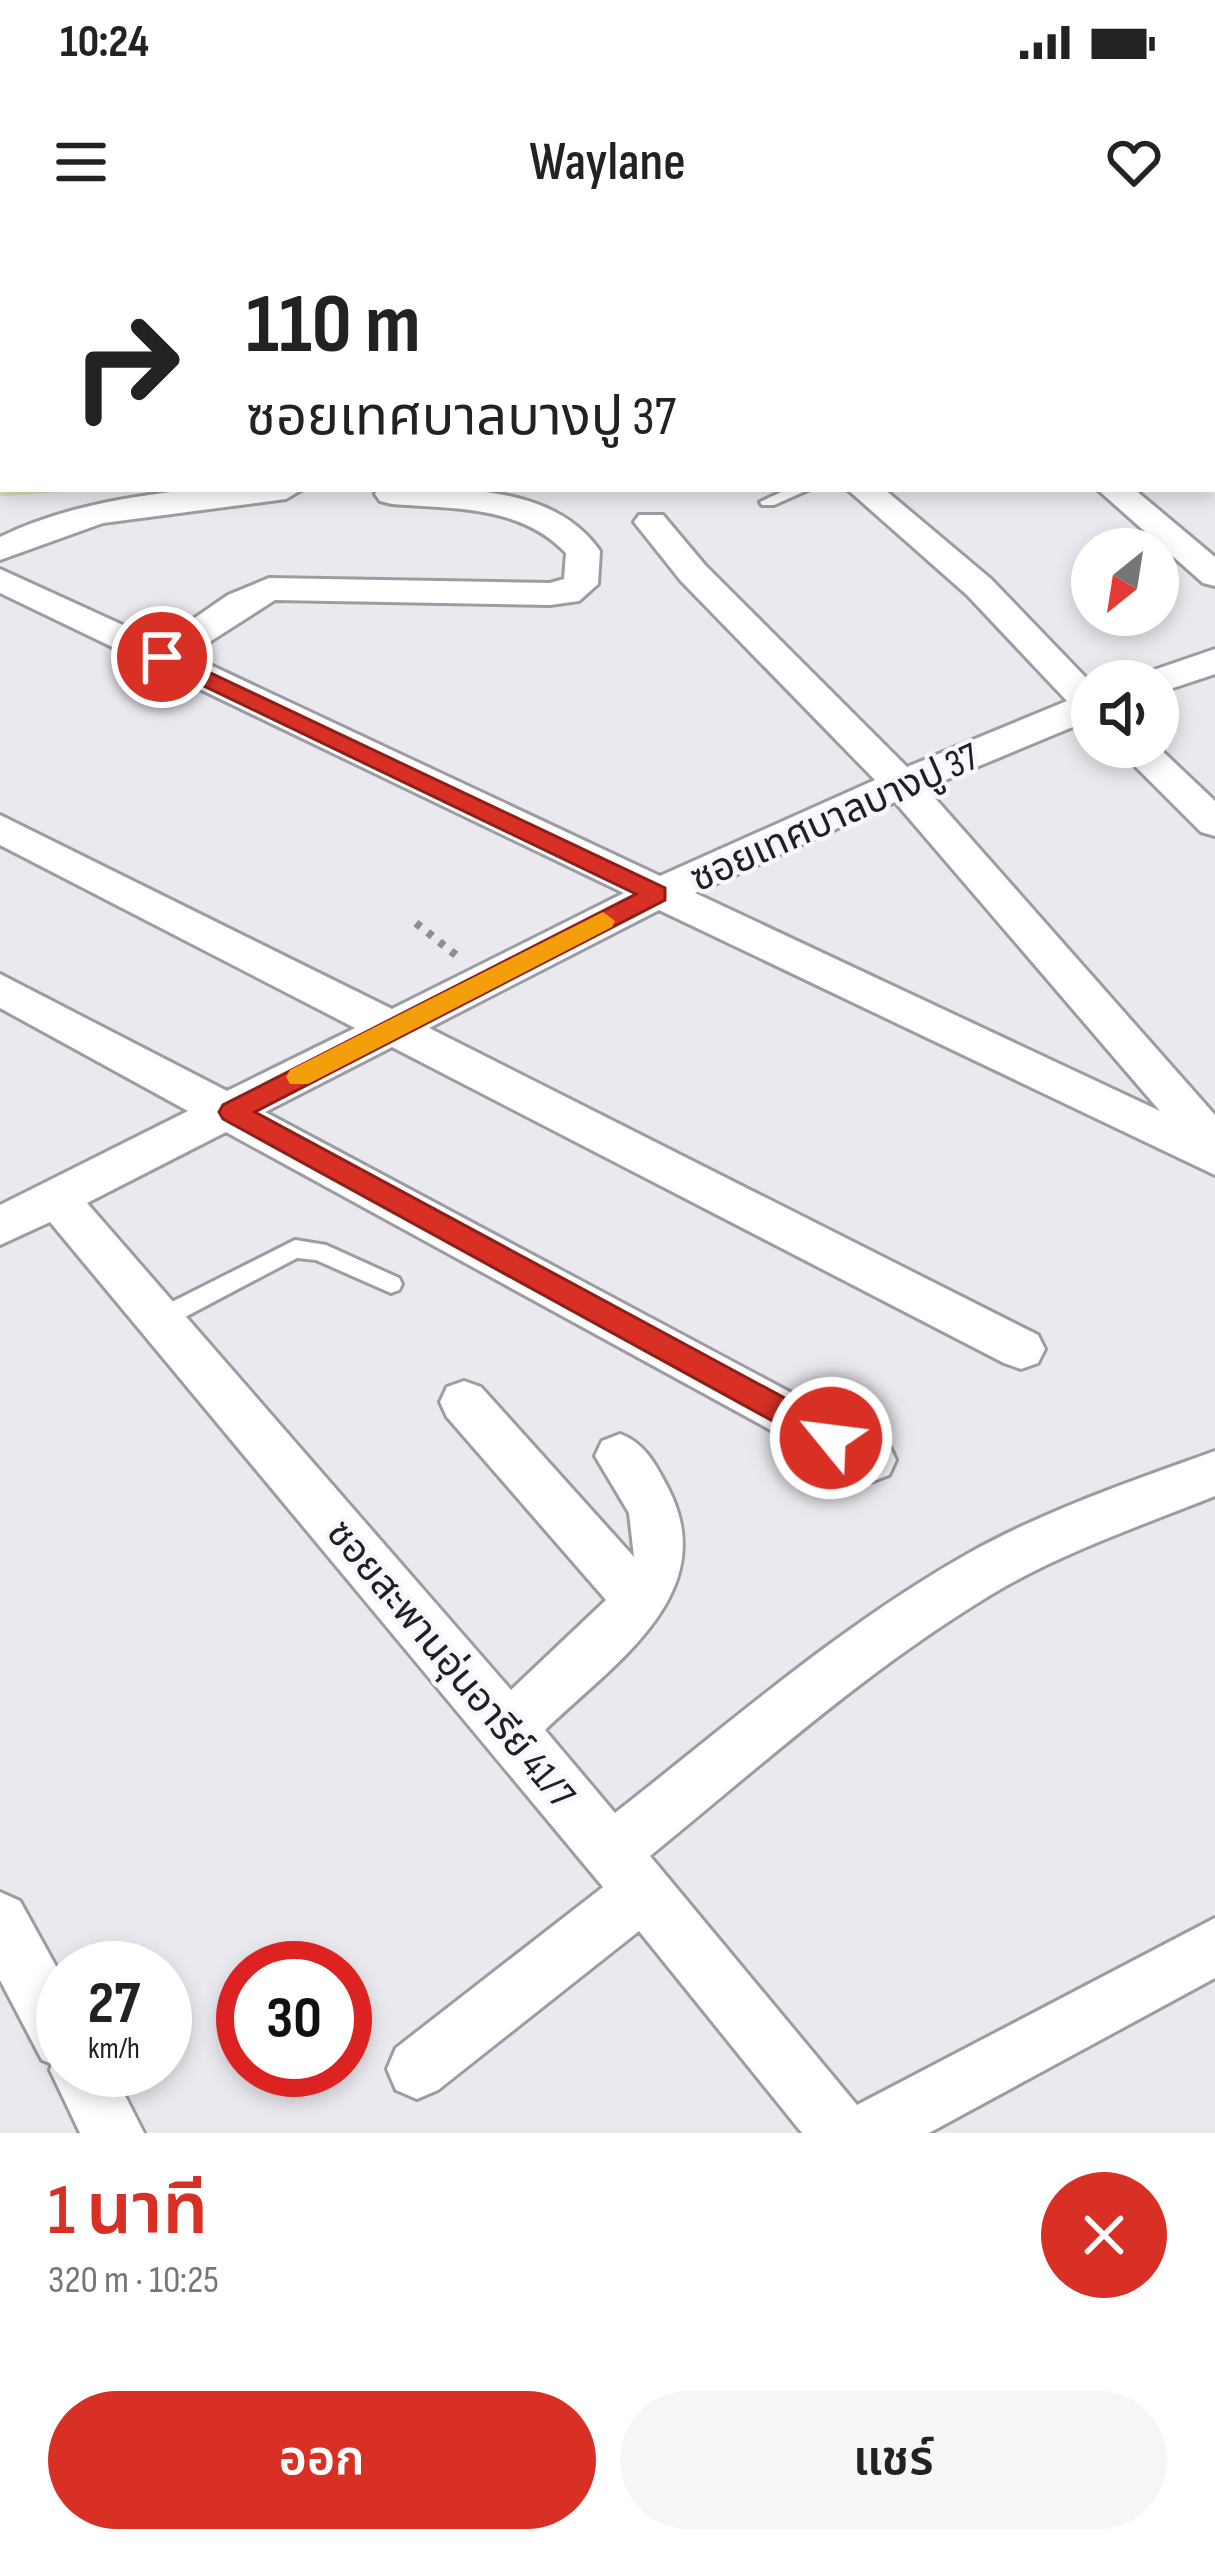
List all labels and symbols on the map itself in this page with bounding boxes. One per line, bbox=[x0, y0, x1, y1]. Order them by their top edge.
north arrow bbox=[1071, 528, 1179, 636]
pin bbox=[111, 606, 213, 708]
street label: ซอยเทศบาลบางปู 37 bbox=[684, 733, 987, 903]
position arrow bbox=[768, 1375, 894, 1501]
street label: ซอยสะพานอุ่นอารีย์ 41/7 bbox=[316, 1511, 585, 1819]
speed limit sign: 30 bbox=[216, 1941, 372, 2097]

